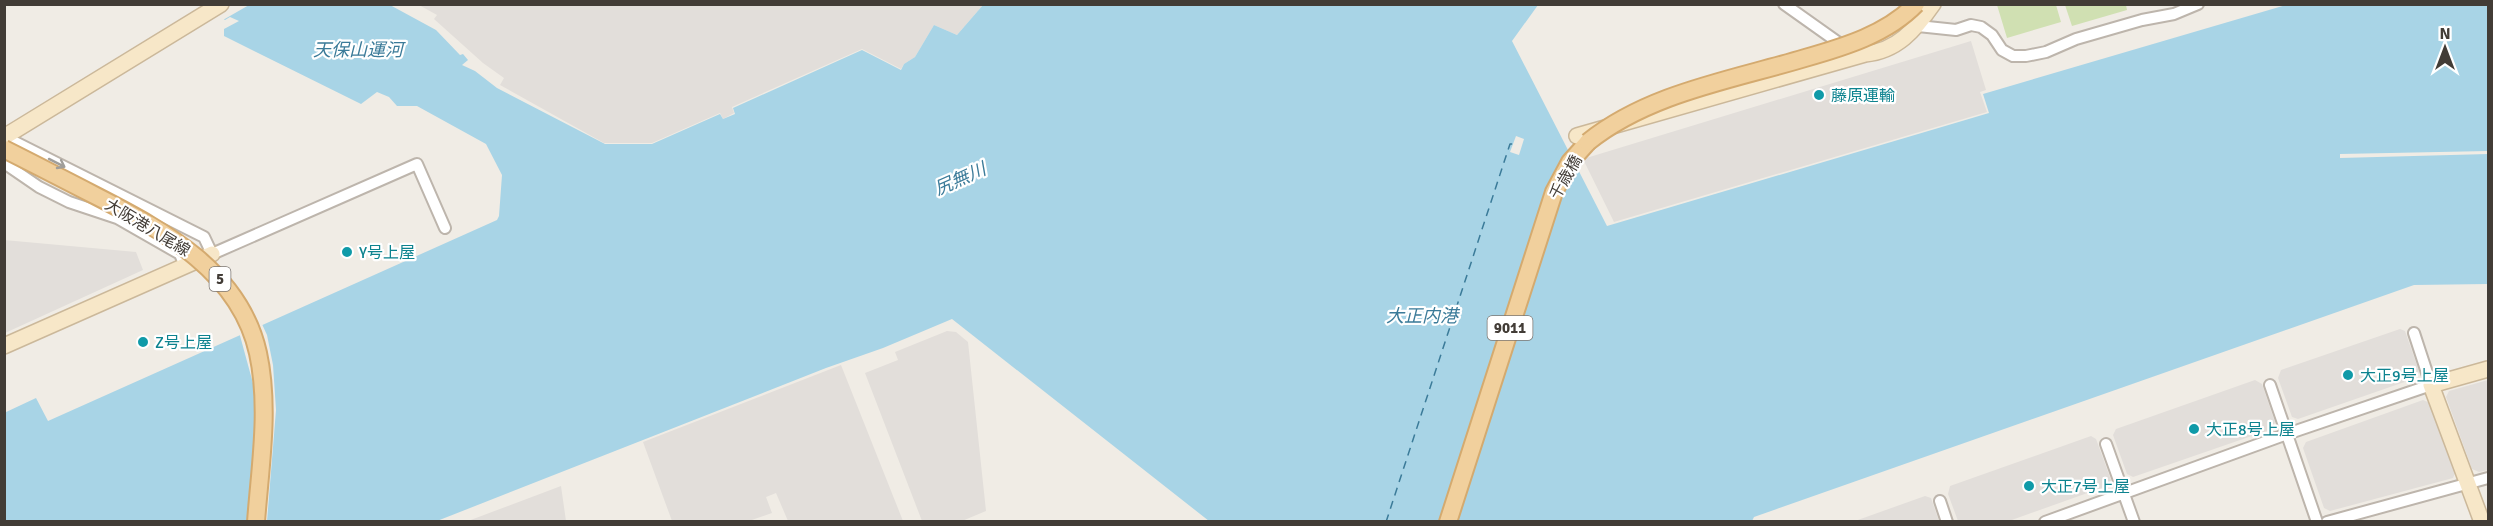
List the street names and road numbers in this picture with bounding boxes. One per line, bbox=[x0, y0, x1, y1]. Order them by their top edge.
street label: 千歳橋 bbox=[1545, 152, 1587, 203]
street label: 大阪港八尾線 bbox=[101, 195, 194, 261]
road number: 5 bbox=[210, 267, 230, 291]
road number: 9011 bbox=[1488, 316, 1532, 340]

